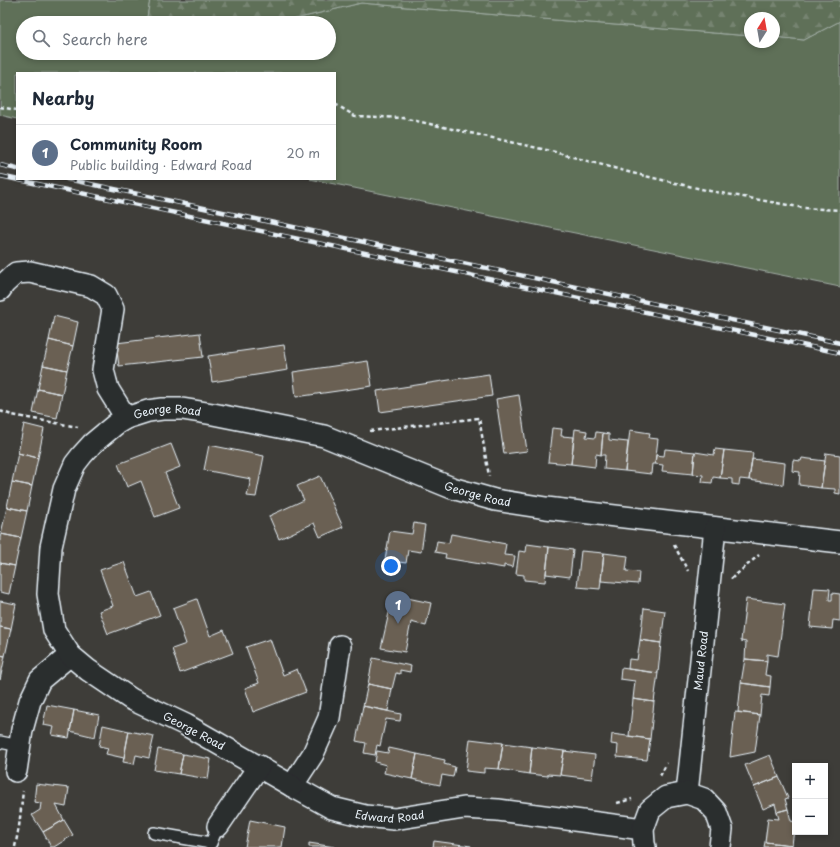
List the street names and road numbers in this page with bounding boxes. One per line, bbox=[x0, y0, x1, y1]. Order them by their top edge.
street label: George Road bbox=[131, 400, 202, 423]
street label: George Road bbox=[442, 477, 512, 510]
street label: Maud Road bbox=[689, 630, 712, 691]
street label: George Road bbox=[160, 707, 228, 754]
street label: Edward Road bbox=[354, 805, 425, 827]

